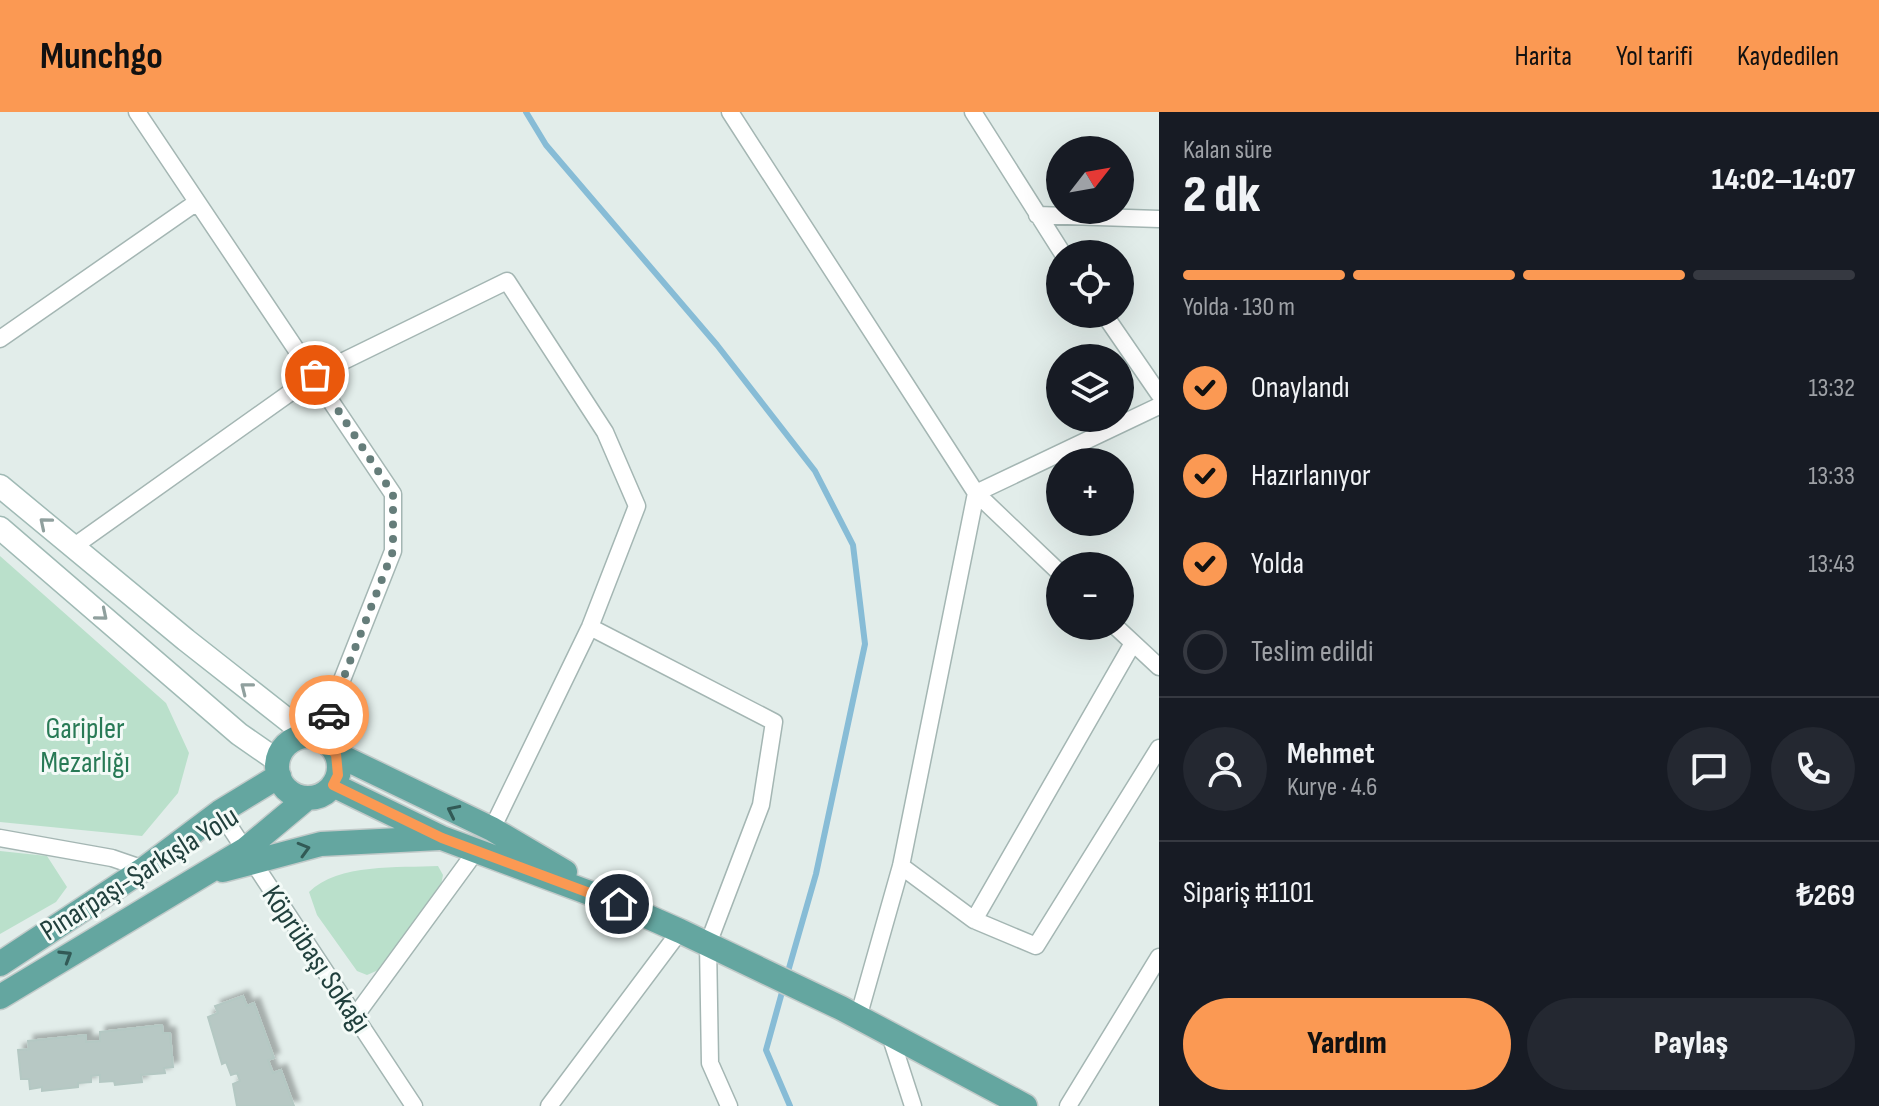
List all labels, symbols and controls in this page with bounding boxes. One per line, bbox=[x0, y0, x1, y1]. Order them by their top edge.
text: Munchgo bbox=[40, 34, 163, 79]
text: Harita bbox=[1515, 40, 1572, 73]
text: Yol tarifi bbox=[1616, 40, 1693, 73]
text: Kaydedilen bbox=[1737, 40, 1839, 73]
text: Kalan süre bbox=[1183, 135, 1272, 166]
north arrow bbox=[1046, 136, 1134, 224]
map controls bbox=[1046, 136, 1134, 640]
text: 14:02–14:07 bbox=[1712, 162, 1855, 198]
text: 2 dk bbox=[1183, 164, 1260, 227]
button: locate bbox=[1046, 240, 1134, 328]
text: Yolda · 130 m bbox=[1183, 292, 1295, 323]
pin bbox=[281, 341, 349, 409]
button: layers bbox=[1046, 344, 1134, 432]
icon: bag bbox=[293, 353, 337, 397]
icon: check bbox=[1183, 366, 1227, 410]
text: Onaylandı bbox=[1251, 370, 1350, 406]
text: 13:32 bbox=[1808, 373, 1855, 404]
button: + bbox=[1046, 448, 1134, 536]
icon: check bbox=[1183, 454, 1227, 498]
text: Hazırlanıyor bbox=[1251, 458, 1371, 494]
text: 13:33 bbox=[1808, 461, 1855, 492]
one-way arrow bbox=[40, 518, 54, 533]
icon: check bbox=[1183, 542, 1227, 586]
text: Yolda bbox=[1251, 546, 1304, 582]
text: 13:43 bbox=[1808, 549, 1855, 580]
button: − bbox=[1046, 552, 1134, 640]
one-way arrow bbox=[93, 605, 107, 620]
text: Teslim edildi bbox=[1251, 634, 1374, 670]
courier bbox=[289, 675, 369, 755]
one-way arrow bbox=[241, 683, 255, 698]
icon: car bbox=[307, 693, 351, 737]
park label: Garipler Mezarlığı bbox=[40, 711, 130, 781]
button: person bbox=[1183, 727, 1267, 811]
button: chat bbox=[1667, 727, 1751, 811]
button: phone bbox=[1771, 727, 1855, 811]
text: Mehmet bbox=[1287, 736, 1375, 772]
text: Kurye · 4.6 bbox=[1287, 772, 1377, 803]
street label: Pınarpaşı-Şarkışla Yolu bbox=[34, 799, 245, 949]
one-way arrow bbox=[447, 805, 462, 820]
one-way arrow bbox=[297, 842, 311, 858]
pin bbox=[585, 870, 653, 938]
text: Sipariş #1101 bbox=[1183, 875, 1314, 911]
text: ₺269 bbox=[1796, 878, 1855, 914]
street label: Köprübaşı Sokağı bbox=[254, 879, 379, 1040]
icon: home bbox=[597, 882, 641, 926]
one-way arrow bbox=[57, 950, 72, 966]
button: Yardım bbox=[1183, 998, 1511, 1090]
button: Paylaş bbox=[1527, 998, 1855, 1090]

